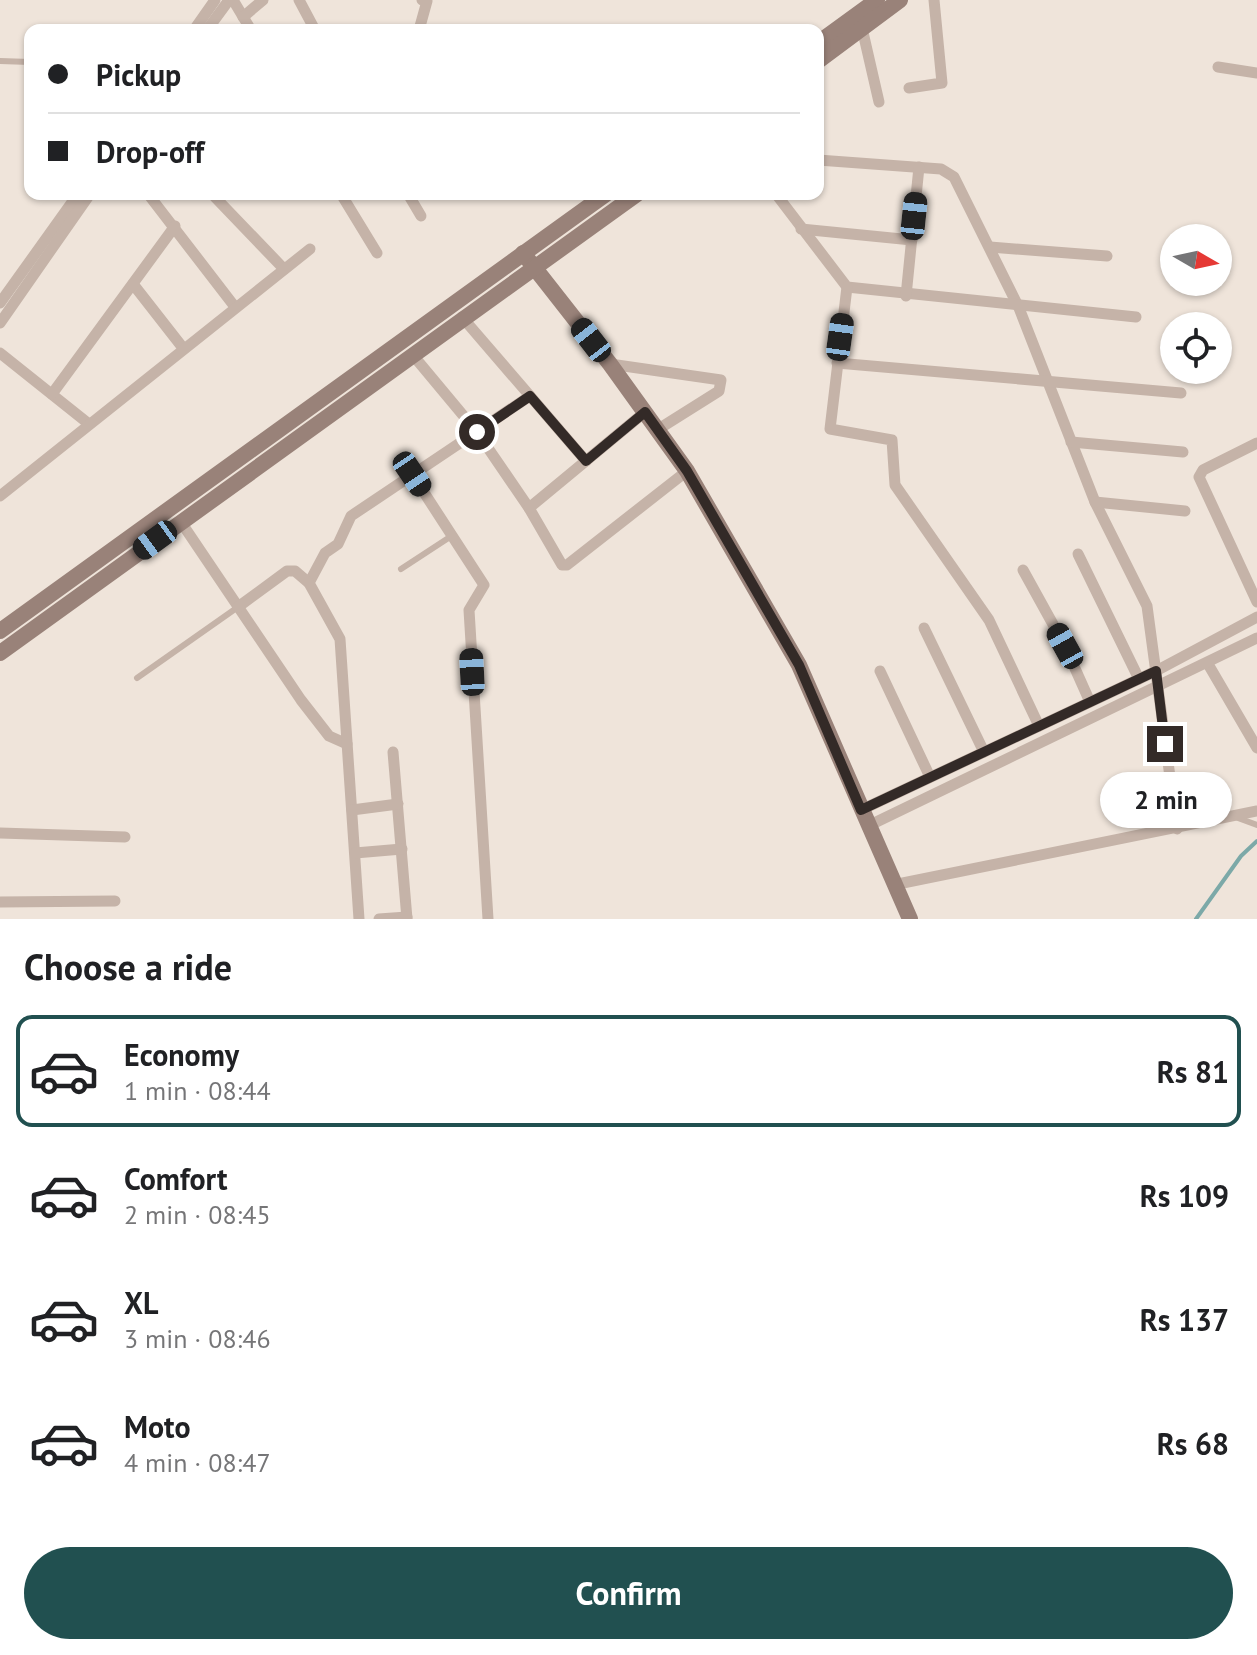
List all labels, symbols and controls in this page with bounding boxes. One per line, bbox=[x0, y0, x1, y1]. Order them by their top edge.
text: Pickup bbox=[96, 55, 181, 94]
text: Drop-off bbox=[96, 132, 204, 171]
car bbox=[900, 191, 928, 241]
north arrow bbox=[1160, 224, 1232, 296]
map controls bbox=[1160, 224, 1232, 384]
car bbox=[825, 312, 855, 362]
button: locate bbox=[1160, 312, 1232, 384]
car bbox=[567, 314, 615, 366]
route start bbox=[459, 414, 495, 450]
car bbox=[389, 447, 435, 501]
car bbox=[129, 516, 181, 564]
car bbox=[1043, 619, 1087, 673]
car bbox=[459, 647, 485, 697]
route end bbox=[1147, 726, 1183, 762]
callout: 2 min bbox=[1099, 772, 1231, 828]
text: 2 min bbox=[1134, 783, 1198, 816]
text: Choose a ride bbox=[24, 943, 232, 990]
icon: car bbox=[28, 1035, 100, 1107]
text: Economy bbox=[124, 1035, 239, 1074]
text: Rs 81 bbox=[1157, 1052, 1229, 1091]
text: 1 min · 08:44 bbox=[124, 1074, 271, 1107]
icon: car bbox=[28, 1159, 100, 1231]
text: Comfort bbox=[124, 1159, 227, 1198]
text: Rs 109 bbox=[1140, 1176, 1229, 1215]
text: 2 min · 08:45 bbox=[124, 1198, 271, 1231]
icon: car bbox=[28, 1283, 100, 1355]
text: XL bbox=[124, 1283, 158, 1322]
text: Rs 137 bbox=[1140, 1300, 1229, 1339]
text: 3 min · 08:46 bbox=[124, 1322, 271, 1355]
icon: car bbox=[28, 1407, 100, 1479]
text: Moto bbox=[124, 1407, 191, 1446]
text: Rs 68 bbox=[1157, 1424, 1229, 1463]
text: 4 min · 08:47 bbox=[124, 1446, 271, 1479]
button: Confirm bbox=[24, 1547, 1233, 1639]

